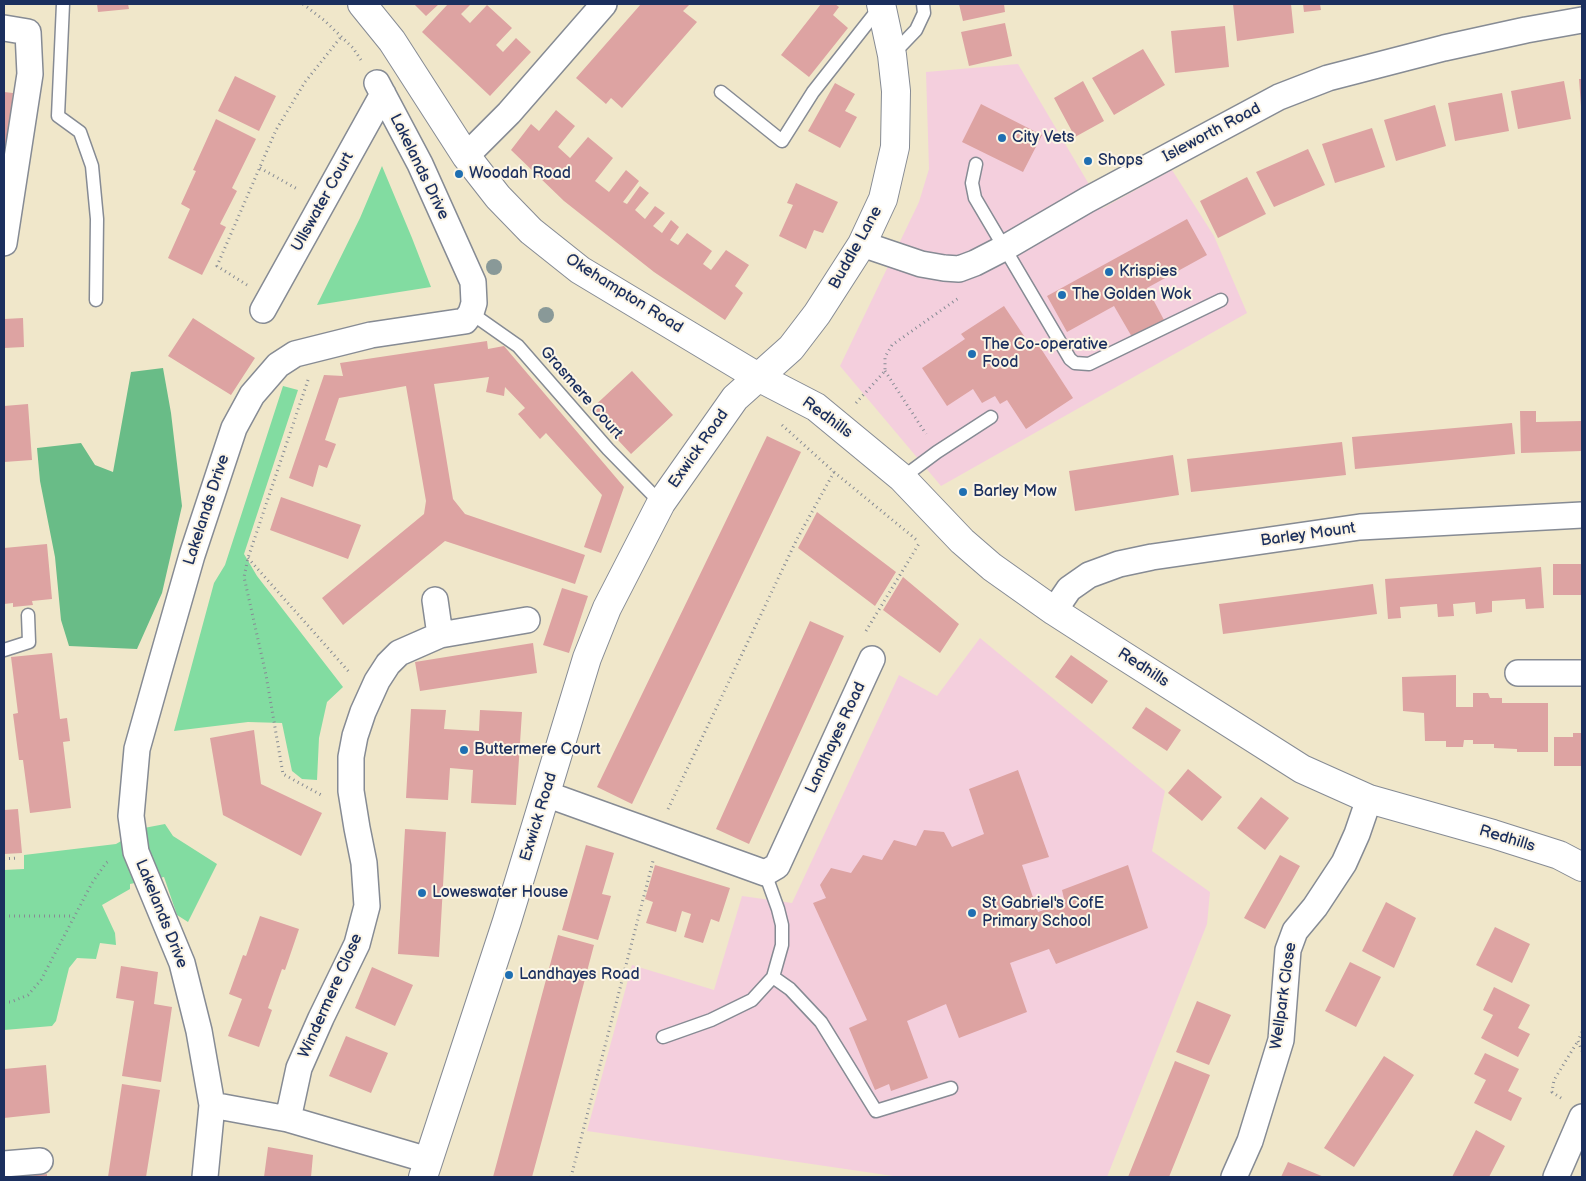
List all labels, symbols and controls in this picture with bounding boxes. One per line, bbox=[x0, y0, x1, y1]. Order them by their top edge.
street label: Isleworth Road bbox=[1160, 99, 1264, 167]
street label: Lakelands Drive bbox=[385, 111, 453, 223]
place label: City Vets bbox=[1012, 128, 1074, 148]
marker: City Vets bbox=[996, 132, 1008, 144]
street label: Ullswater Court bbox=[288, 149, 358, 255]
place label: Shops bbox=[1098, 151, 1143, 171]
marker: Shops bbox=[1082, 155, 1094, 167]
place label: Woodah Road bbox=[469, 164, 571, 184]
marker: Woodah Road bbox=[453, 168, 465, 180]
street label: Buddle Lane bbox=[825, 203, 887, 293]
street label: Okehampton Road bbox=[562, 250, 686, 338]
place label: Krispies bbox=[1119, 262, 1177, 282]
marker: Krispies bbox=[1103, 266, 1115, 278]
place label: The Golden Wok bbox=[1072, 285, 1191, 305]
marker: The Golden Wok bbox=[1056, 289, 1068, 301]
place label: The Co-operative Food bbox=[982, 335, 1108, 373]
street label: Grasmere Court bbox=[536, 343, 626, 443]
marker: The Co-operative Food bbox=[966, 348, 978, 360]
street label: Redhills bbox=[798, 393, 856, 443]
street label: Exwick Road bbox=[665, 406, 733, 492]
street label: Lakelands Drive bbox=[180, 452, 234, 568]
place label: Barley Mow bbox=[973, 482, 1057, 502]
marker: Barley Mow bbox=[957, 486, 969, 498]
street label: Barley Mount bbox=[1259, 519, 1357, 551]
street label: Redhills bbox=[1114, 644, 1172, 692]
street label: Landhayes Road bbox=[802, 679, 870, 797]
place label: Buttermere Court bbox=[474, 740, 601, 760]
marker: Buttermere Court bbox=[458, 744, 470, 756]
street label: Exwick Road bbox=[516, 770, 562, 864]
street label: Redhills bbox=[1477, 821, 1537, 857]
street label: Lakelands Drive bbox=[130, 857, 192, 971]
place label: Loweswater House bbox=[432, 883, 568, 903]
marker: Loweswater House bbox=[416, 887, 428, 899]
place label: St Gabriel's CofE Primary School bbox=[982, 894, 1104, 932]
marker: St Gabriel's CofE Primary School bbox=[966, 907, 978, 919]
street label: Windermere Close bbox=[295, 931, 367, 1061]
street label: Wellpark Close bbox=[1267, 941, 1301, 1051]
place label: Landhayes Road bbox=[519, 965, 640, 985]
marker: Landhayes Road bbox=[503, 969, 515, 981]

